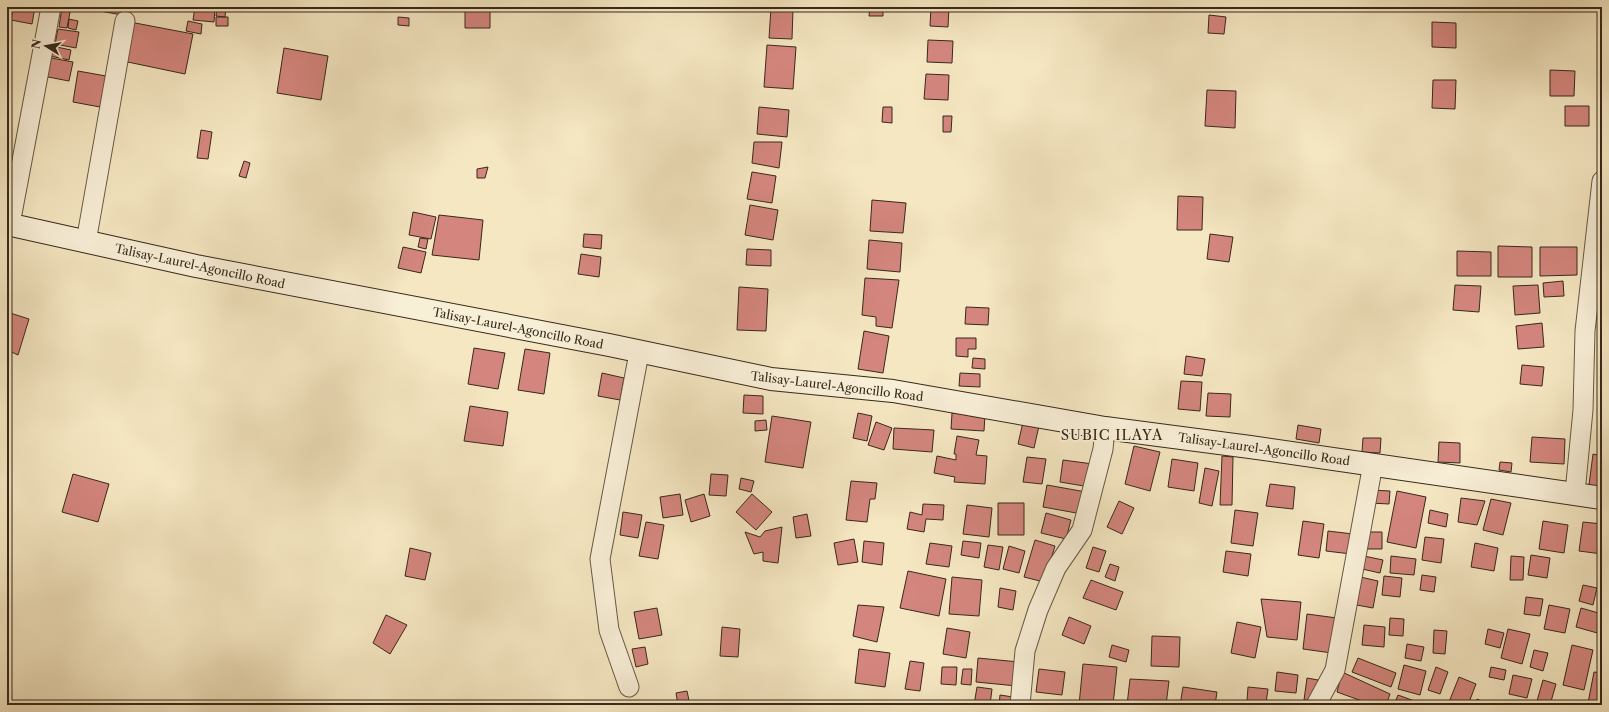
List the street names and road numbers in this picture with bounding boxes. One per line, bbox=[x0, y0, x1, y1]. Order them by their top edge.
street label: Talisay-Laurel-Agoncillo Road bbox=[114, 241, 287, 292]
street label: Talisay-Laurel-Agoncillo Road bbox=[431, 304, 605, 352]
street label: Talisay-Laurel-Agoncillo Road bbox=[750, 368, 925, 404]
street label: Talisay-Laurel-Agoncillo Road bbox=[1177, 429, 1352, 469]

